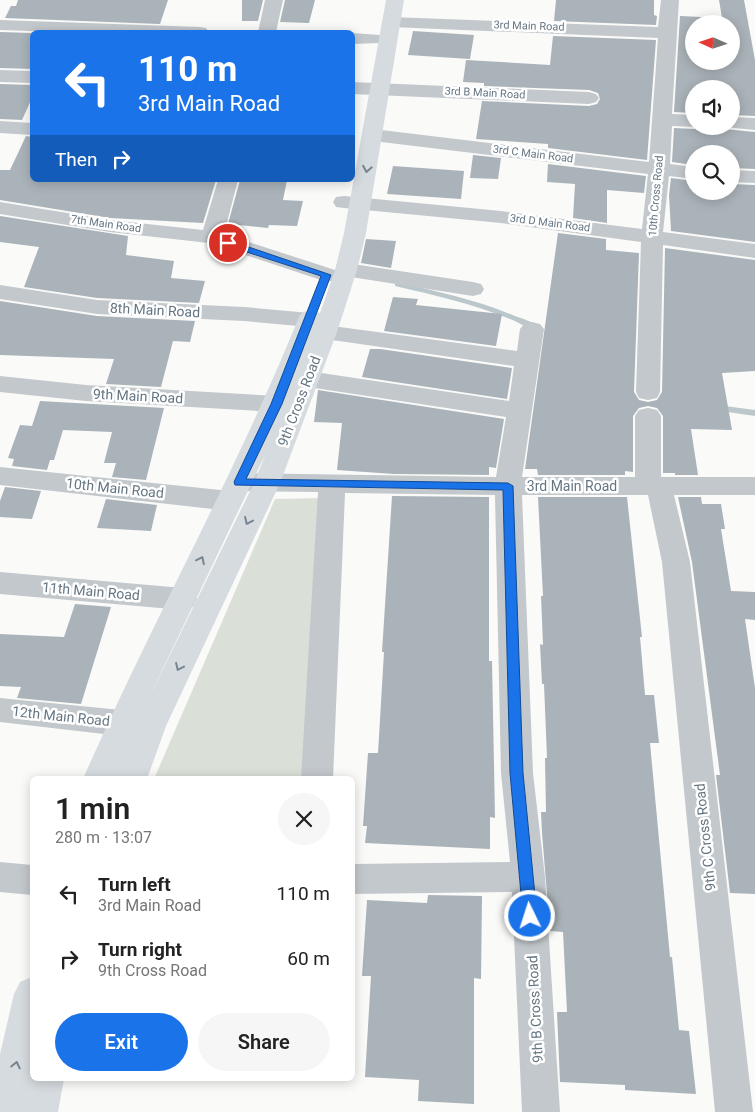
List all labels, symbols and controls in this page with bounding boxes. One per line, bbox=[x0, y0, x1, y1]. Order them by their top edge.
north arrow bbox=[685, 15, 740, 70]
map controls bbox=[685, 15, 740, 200]
street label: 3rd Main Road bbox=[493, 18, 565, 34]
text: 110 m bbox=[138, 49, 237, 90]
icon: left bbox=[55, 50, 120, 115]
button: sound bbox=[685, 80, 740, 135]
street label: 3rd B Main Road bbox=[444, 84, 526, 102]
text: 3rd Main Road bbox=[138, 91, 280, 116]
street label: 3rd C Main Road bbox=[492, 143, 574, 165]
icon: right bbox=[107, 145, 135, 173]
button: search bbox=[685, 145, 740, 200]
text: Then bbox=[55, 148, 97, 171]
street label: 10th Cross Road bbox=[646, 155, 666, 237]
one-way arrow bbox=[362, 165, 372, 173]
street label: 3rd D Main Road bbox=[509, 212, 591, 234]
street label: 7th Main Road bbox=[70, 213, 142, 235]
pin bbox=[207, 222, 249, 264]
icon: arrive bbox=[214, 229, 242, 257]
street label: 8th Main Road bbox=[110, 300, 200, 320]
street label: 9th Cross Road bbox=[274, 354, 324, 448]
street label: 9th Main Road bbox=[93, 386, 183, 406]
street label: 10th Main Road bbox=[65, 475, 165, 501]
street label: 3rd Main Road bbox=[527, 478, 617, 494]
one-way arrow bbox=[244, 516, 255, 525]
one-way arrow bbox=[195, 556, 206, 565]
street label: 11th Main Road bbox=[41, 579, 141, 603]
one-way arrow bbox=[175, 662, 185, 671]
street label: 12th Main Road bbox=[11, 703, 111, 729]
street label: 9th C Cross Road bbox=[691, 782, 719, 892]
text: 1 min bbox=[55, 791, 130, 826]
button: close bbox=[278, 793, 330, 845]
text: 280 m · 13:07 bbox=[55, 828, 152, 847]
text: Turn left bbox=[98, 873, 171, 896]
icon: left bbox=[55, 880, 83, 908]
text: 110 m bbox=[277, 882, 330, 905]
position arrow bbox=[503, 889, 555, 941]
text: 3rd Main Road bbox=[98, 896, 201, 915]
text: Turn right bbox=[98, 938, 182, 961]
icon: right bbox=[55, 945, 83, 973]
text: 60 m bbox=[287, 947, 330, 970]
street label: 9th B Cross Road bbox=[524, 955, 546, 1063]
text: 9th Cross Road bbox=[98, 961, 207, 980]
button: Exit bbox=[55, 1013, 188, 1071]
button: Share bbox=[198, 1013, 330, 1071]
one-way arrow bbox=[10, 1060, 21, 1069]

